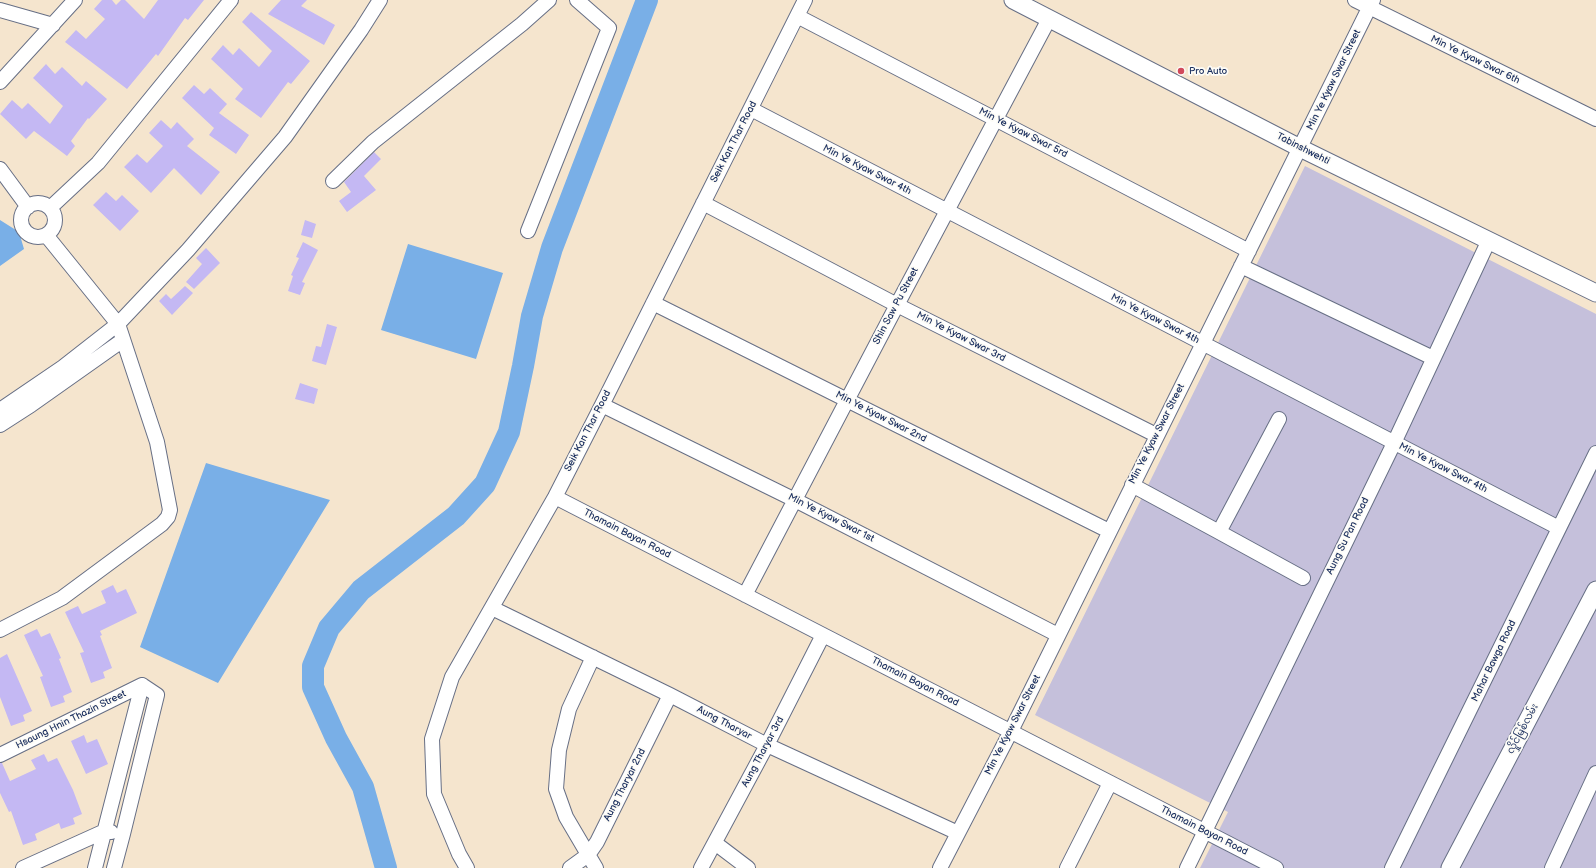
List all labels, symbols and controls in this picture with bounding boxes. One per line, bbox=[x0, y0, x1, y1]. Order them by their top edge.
street label: Min Ye Kyaw Swar Street bbox=[1304, 28, 1364, 132]
street label: Min Ye Kyaw Swar 6th bbox=[1428, 33, 1522, 87]
place label: Pro Auto bbox=[1189, 65, 1227, 77]
marker: Pro Auto bbox=[1176, 66, 1186, 76]
street label: Seik Kan Thar Road bbox=[708, 99, 760, 185]
street label: Min Ye Kyaw Swar 5rd bbox=[977, 105, 1069, 161]
street label: Tabinshwehti bbox=[1274, 130, 1332, 168]
street label: Min Ye Kyaw Swar 4th bbox=[821, 142, 913, 198]
street label: Shin Saw Pu Street bbox=[871, 265, 921, 347]
street label: Min Ye Kyaw Swar 4th bbox=[1109, 291, 1201, 347]
street label: Min Ye Kyaw Swar 3rd bbox=[914, 309, 1008, 365]
street label: Min Ye Kyaw Swar Street bbox=[1127, 382, 1187, 486]
street label: Seik Kan Thar Road bbox=[562, 388, 614, 474]
street label: Min Ye Kyaw Swar 2nd bbox=[834, 389, 928, 445]
street label: Min Ye Kyaw Swar 4th bbox=[1397, 440, 1489, 496]
street label: Min Ye Kyaw Swar 1st bbox=[786, 491, 876, 545]
street label: Aung Su Pan Road bbox=[1324, 496, 1372, 576]
street label: Thamain Bayan Road bbox=[581, 507, 673, 561]
street label: Mahar Bawga Road bbox=[1469, 618, 1519, 704]
street label: Thamain Bayan Road bbox=[869, 655, 961, 709]
street label: Min Ye Kyaw Swar Street bbox=[983, 673, 1043, 777]
street label: Hsaung Hnin Thazin Street bbox=[14, 688, 128, 752]
street label: လှိုင်မြစ်လမ်း bbox=[1505, 702, 1541, 756]
street label: Aung Tharyar bbox=[695, 704, 753, 742]
street label: Aung Tharyar 3rd bbox=[739, 715, 787, 789]
street label: Aung Tharyar 2nd bbox=[601, 747, 649, 823]
street label: Thamain Bayan Road bbox=[1158, 804, 1250, 858]

